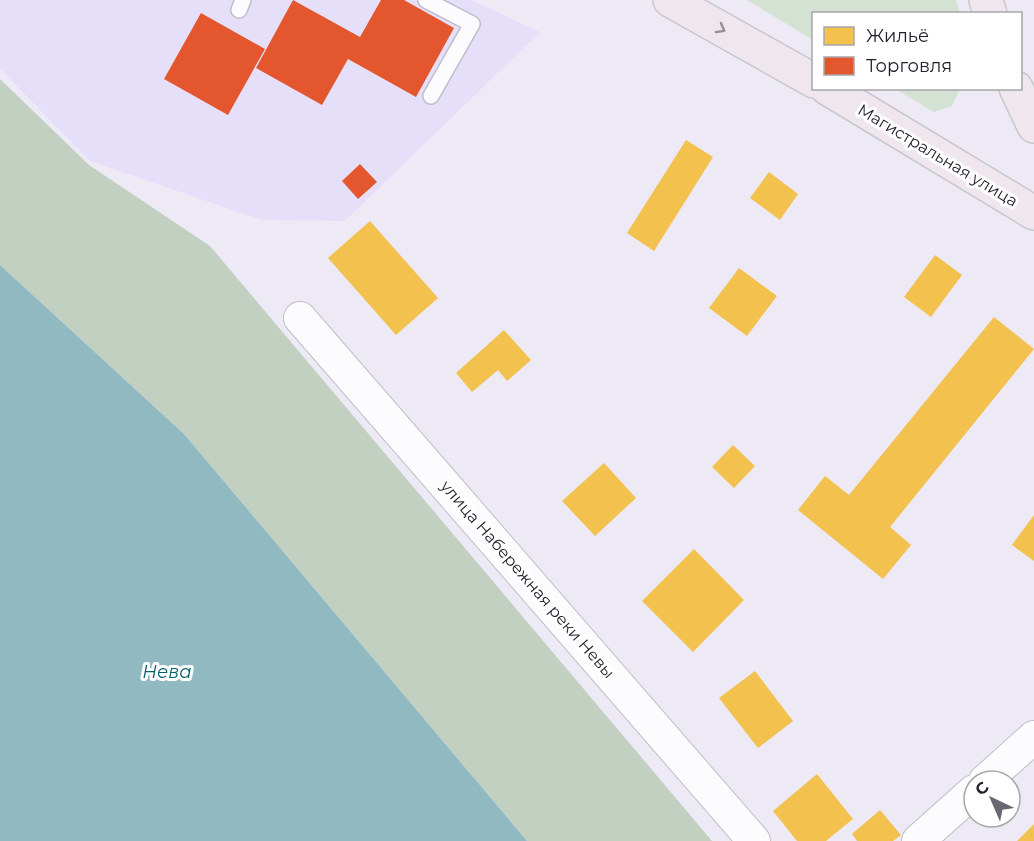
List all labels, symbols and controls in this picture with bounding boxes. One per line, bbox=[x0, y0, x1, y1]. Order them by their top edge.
legend bbox=[812, 12, 1022, 90]
one-way arrow bbox=[715, 22, 725, 33]
text: Жильё bbox=[866, 25, 929, 47]
text: Торговля bbox=[866, 55, 952, 77]
street label: Магистральная улица bbox=[854, 100, 1021, 211]
street label: улица Набережная реки Невы bbox=[436, 476, 619, 682]
water label: Нева bbox=[142, 661, 192, 683]
north arrow bbox=[962, 769, 1022, 829]
text: С bbox=[971, 777, 993, 799]

